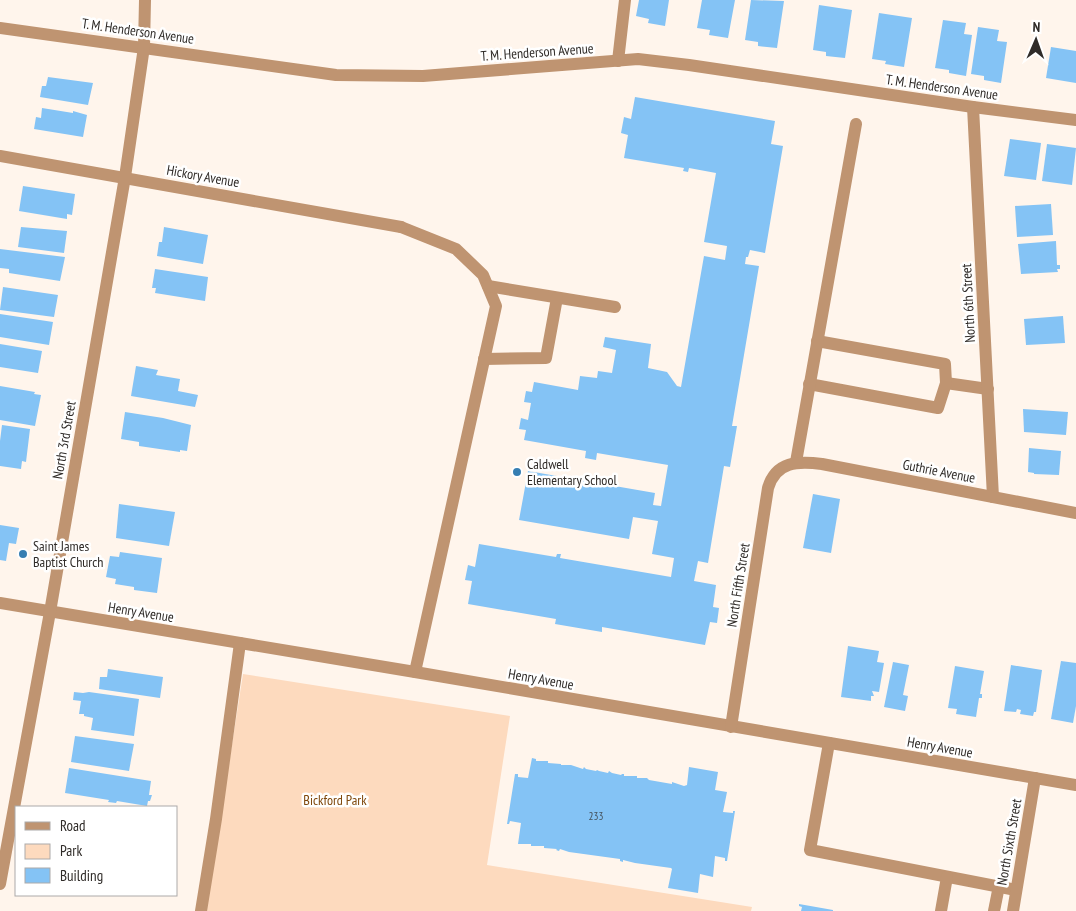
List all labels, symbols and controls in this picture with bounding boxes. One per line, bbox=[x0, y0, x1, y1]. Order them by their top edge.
street label: T. M. Henderson Avenue bbox=[81, 14, 195, 48]
north arrow bbox=[1011, 15, 1061, 65]
text: N bbox=[1032, 18, 1041, 36]
street label: T. M. Henderson Avenue bbox=[480, 39, 594, 65]
street label: T. M. Henderson Avenue bbox=[885, 70, 999, 104]
street label: Hickory Avenue bbox=[165, 161, 241, 191]
street label: North 6th Street bbox=[957, 263, 979, 343]
street label: North 3rd Street bbox=[48, 399, 80, 480]
place label: Caldwell Elementary School bbox=[527, 455, 617, 489]
street label: Guthrie Avenue bbox=[901, 455, 977, 487]
marker: Caldwell Elementary School bbox=[511, 466, 523, 478]
place label: Saint James Baptist Church bbox=[33, 537, 103, 571]
street label: North Fifth Street bbox=[722, 542, 754, 628]
marker: Saint James Baptist Church bbox=[17, 548, 29, 560]
street label: Henry Avenue bbox=[107, 598, 175, 626]
street label: Henry Avenue bbox=[507, 664, 575, 694]
street label: Henry Avenue bbox=[906, 732, 974, 762]
park label: Bickford Park bbox=[303, 791, 367, 809]
street label: North Sixth Street bbox=[993, 797, 1025, 887]
legend bbox=[15, 806, 178, 896]
house number: 233 bbox=[589, 809, 603, 823]
text: Road bbox=[60, 816, 86, 835]
text: Park bbox=[60, 841, 82, 860]
text: Building bbox=[60, 866, 103, 885]

